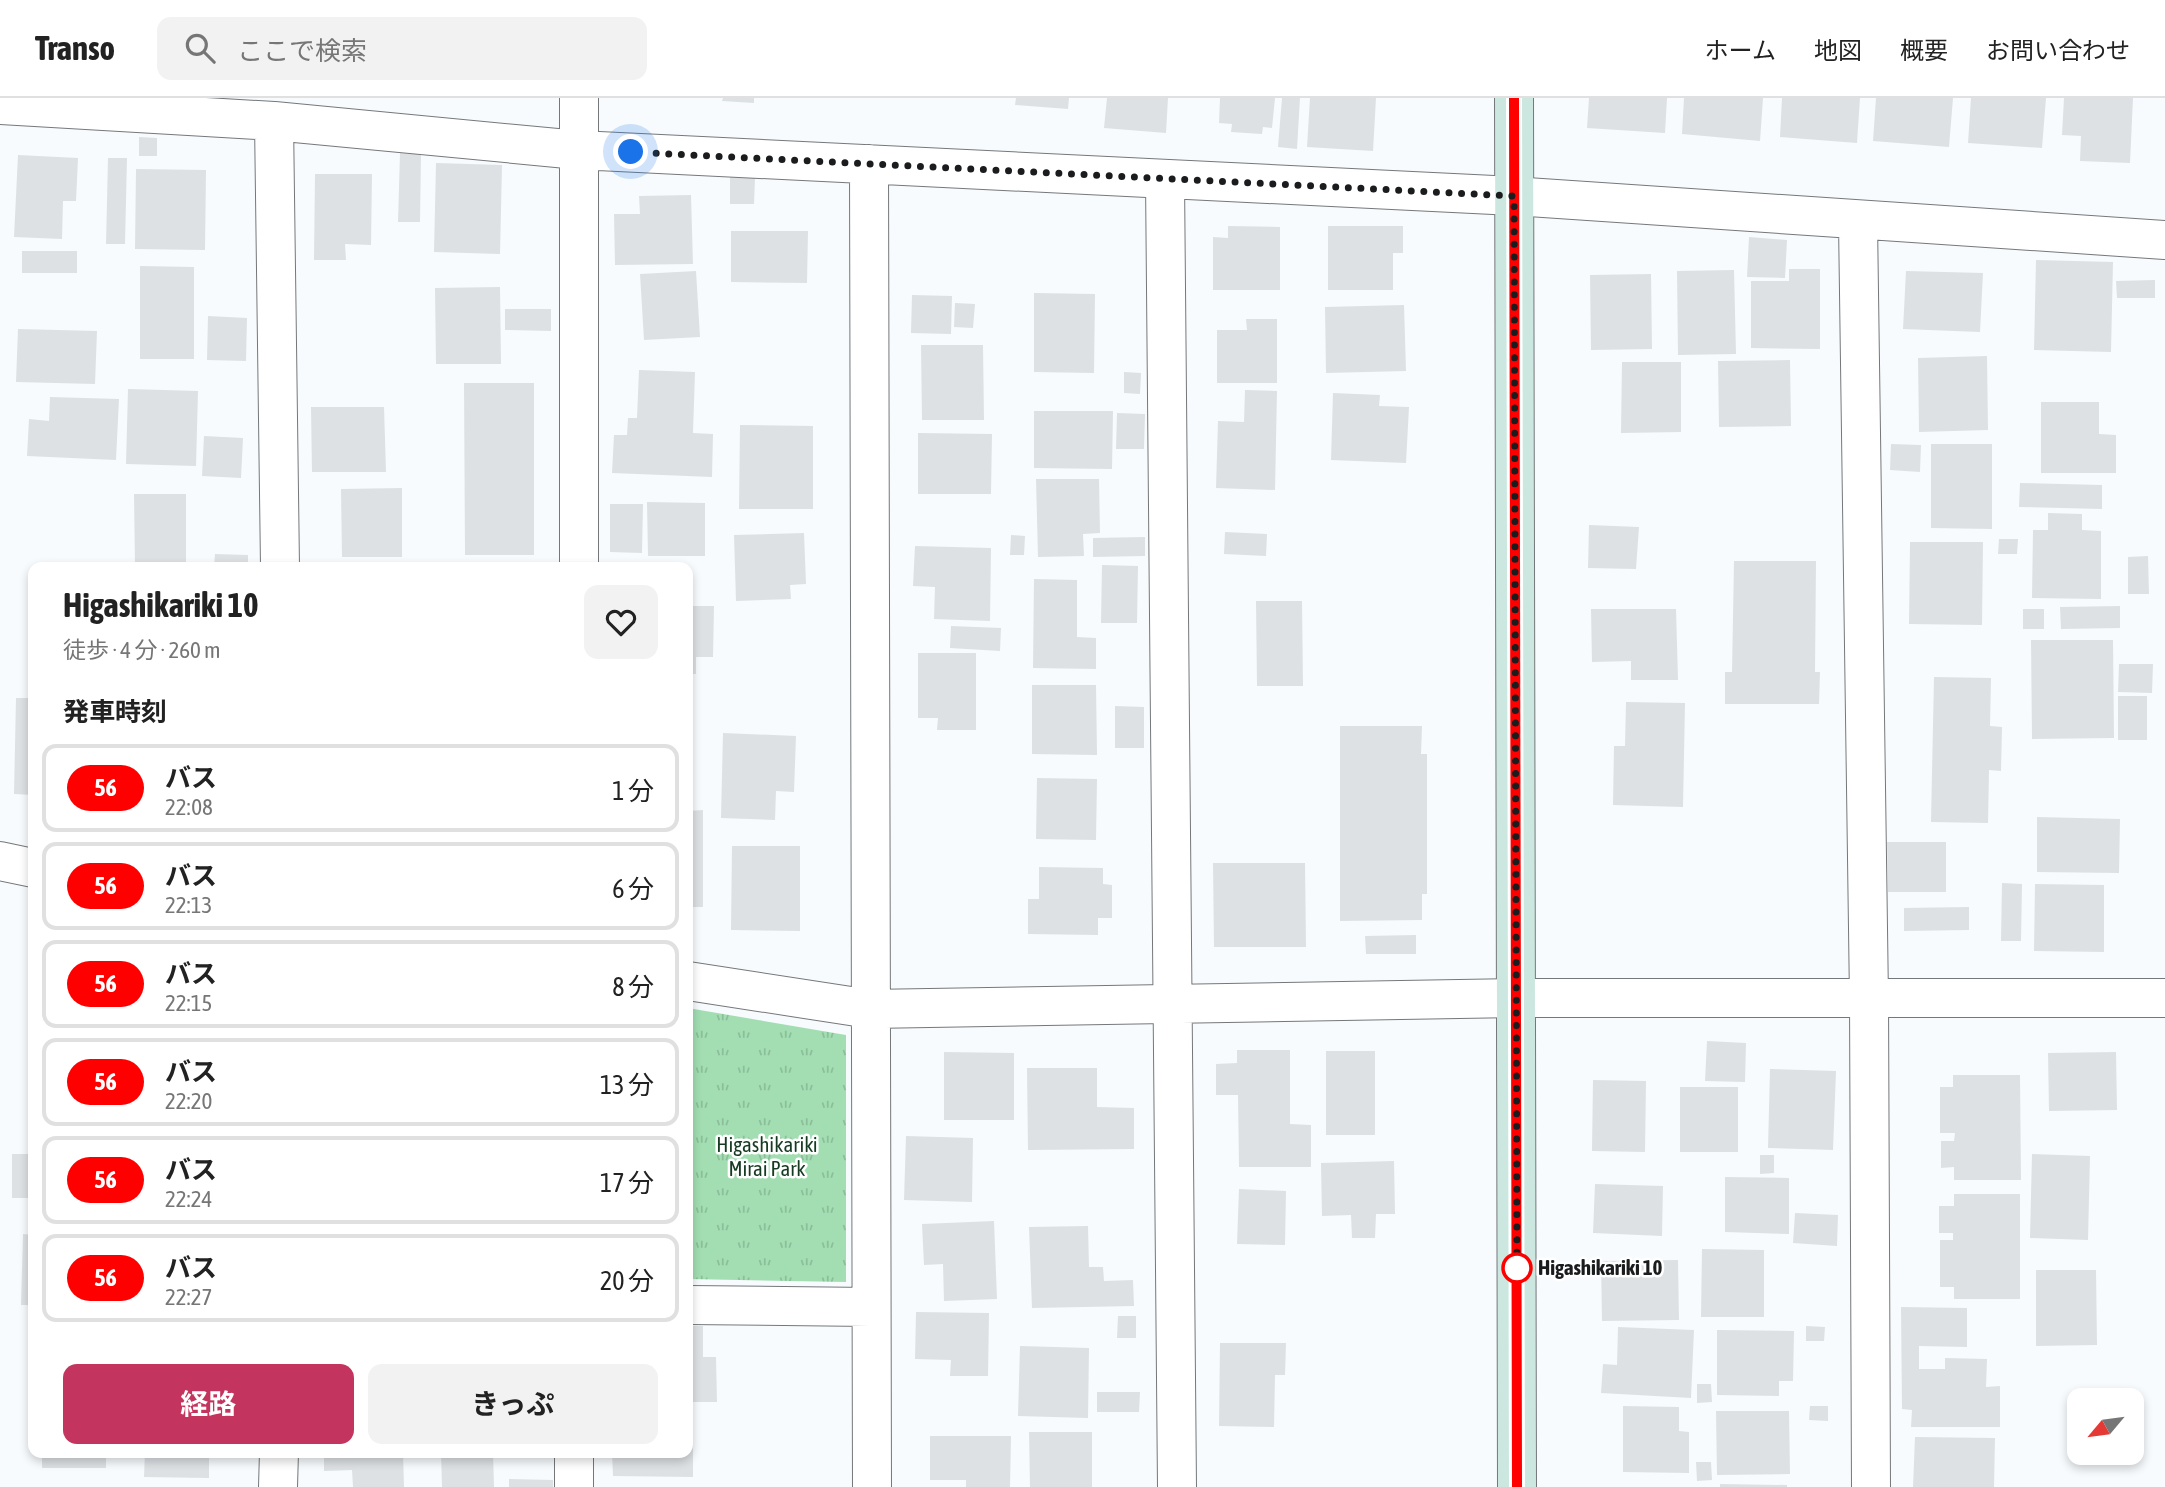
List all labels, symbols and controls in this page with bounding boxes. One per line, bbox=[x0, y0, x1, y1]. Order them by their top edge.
search box bbox=[157, 17, 647, 80]
text: Transo bbox=[35, 29, 115, 67]
icon: search bbox=[181, 29, 219, 67]
text: ここで検索 bbox=[237, 36, 367, 66]
text: ホーム bbox=[1705, 37, 1776, 64]
text: 地図 bbox=[1814, 37, 1862, 64]
text: 概要 bbox=[1900, 37, 1948, 64]
text: お問い合わせ bbox=[1986, 37, 2130, 64]
your location bbox=[613, 134, 648, 169]
button: heart bbox=[584, 585, 658, 659]
text: Higashikariki 10 bbox=[63, 586, 259, 624]
text: 徒歩 · 4 分 · 260 m bbox=[63, 637, 221, 663]
text: 発車時刻 bbox=[63, 697, 167, 727]
text: バス bbox=[165, 763, 217, 793]
text: 56 bbox=[94, 774, 117, 801]
text: 1 分 bbox=[612, 776, 654, 806]
text: 22:08 bbox=[165, 794, 213, 820]
text: バス bbox=[165, 861, 217, 891]
text: 56 bbox=[94, 872, 117, 899]
text: 6 分 bbox=[612, 874, 654, 904]
text: 22:13 bbox=[165, 892, 212, 918]
text: バス bbox=[165, 959, 217, 989]
text: 56 bbox=[94, 970, 117, 997]
text: 8 分 bbox=[612, 972, 654, 1002]
text: 22:15 bbox=[165, 990, 212, 1016]
text: バス bbox=[165, 1057, 217, 1087]
text: 56 bbox=[94, 1068, 117, 1095]
text: 13 分 bbox=[600, 1070, 654, 1100]
text: 22:20 bbox=[165, 1088, 212, 1114]
park label: Higashikariki Mirai Park bbox=[716, 1132, 818, 1180]
text: バス bbox=[165, 1155, 217, 1185]
text: 56 bbox=[94, 1166, 117, 1193]
text: 17 分 bbox=[600, 1168, 654, 1198]
text: 22:24 bbox=[165, 1186, 212, 1212]
text: バス bbox=[165, 1253, 217, 1283]
marker: Higashikariki 10 bbox=[1502, 1253, 1532, 1283]
place label: Higashikariki 10 bbox=[1538, 1255, 1663, 1279]
text: 56 bbox=[94, 1264, 117, 1291]
text: 20 分 bbox=[600, 1266, 654, 1296]
text: 22:27 bbox=[165, 1284, 212, 1310]
button: 経路 bbox=[63, 1364, 354, 1444]
button: きっぷ bbox=[368, 1364, 658, 1444]
north arrow bbox=[2067, 1388, 2144, 1465]
map controls bbox=[2067, 1388, 2144, 1465]

